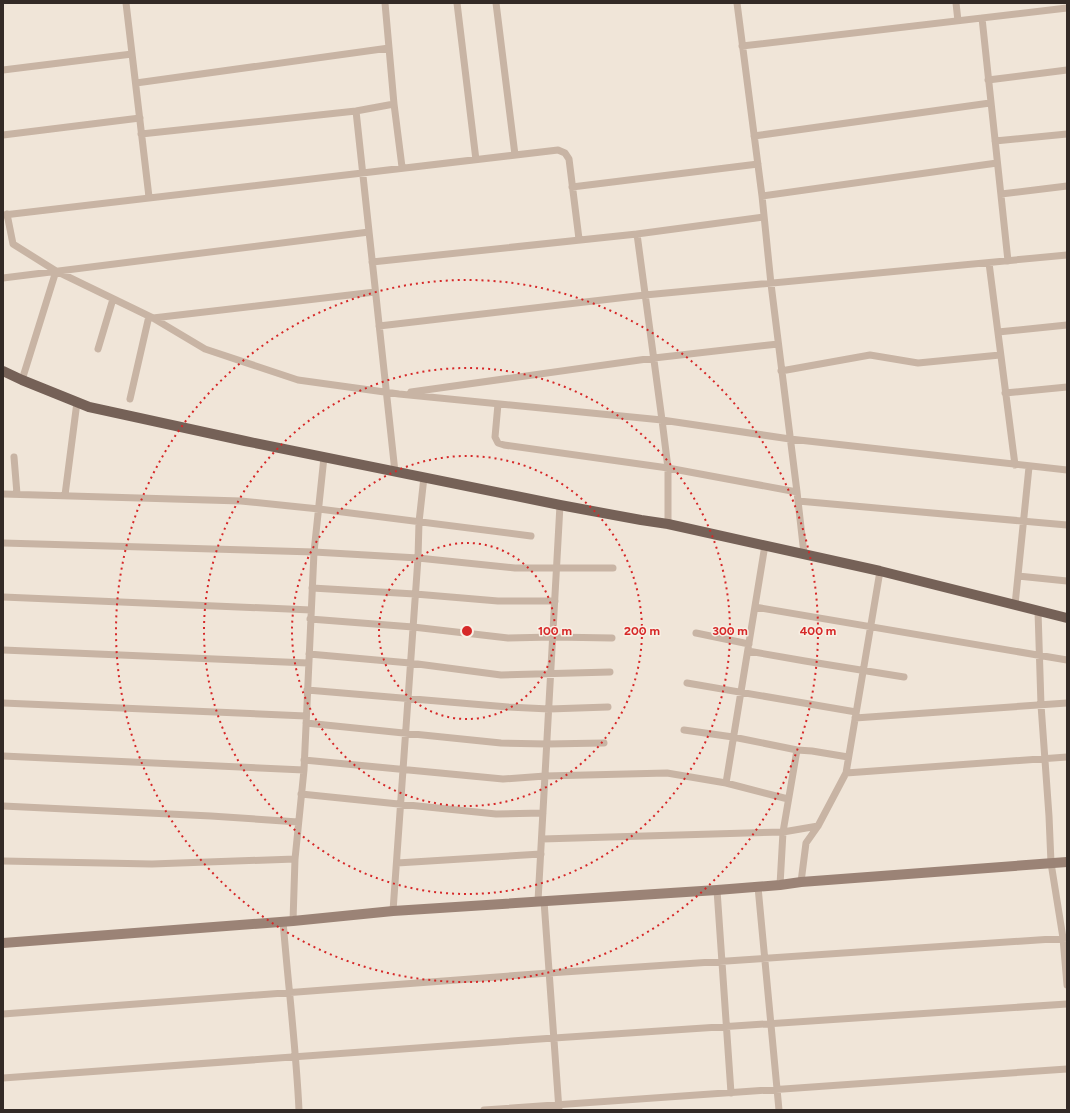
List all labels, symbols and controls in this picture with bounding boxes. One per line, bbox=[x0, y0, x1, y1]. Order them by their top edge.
centre of rings bbox=[460, 624, 474, 638]
text: 100 m bbox=[538, 624, 572, 638]
text: 200 m bbox=[624, 624, 660, 638]
text: 300 m bbox=[712, 624, 748, 638]
text: 400 m bbox=[800, 624, 836, 638]

